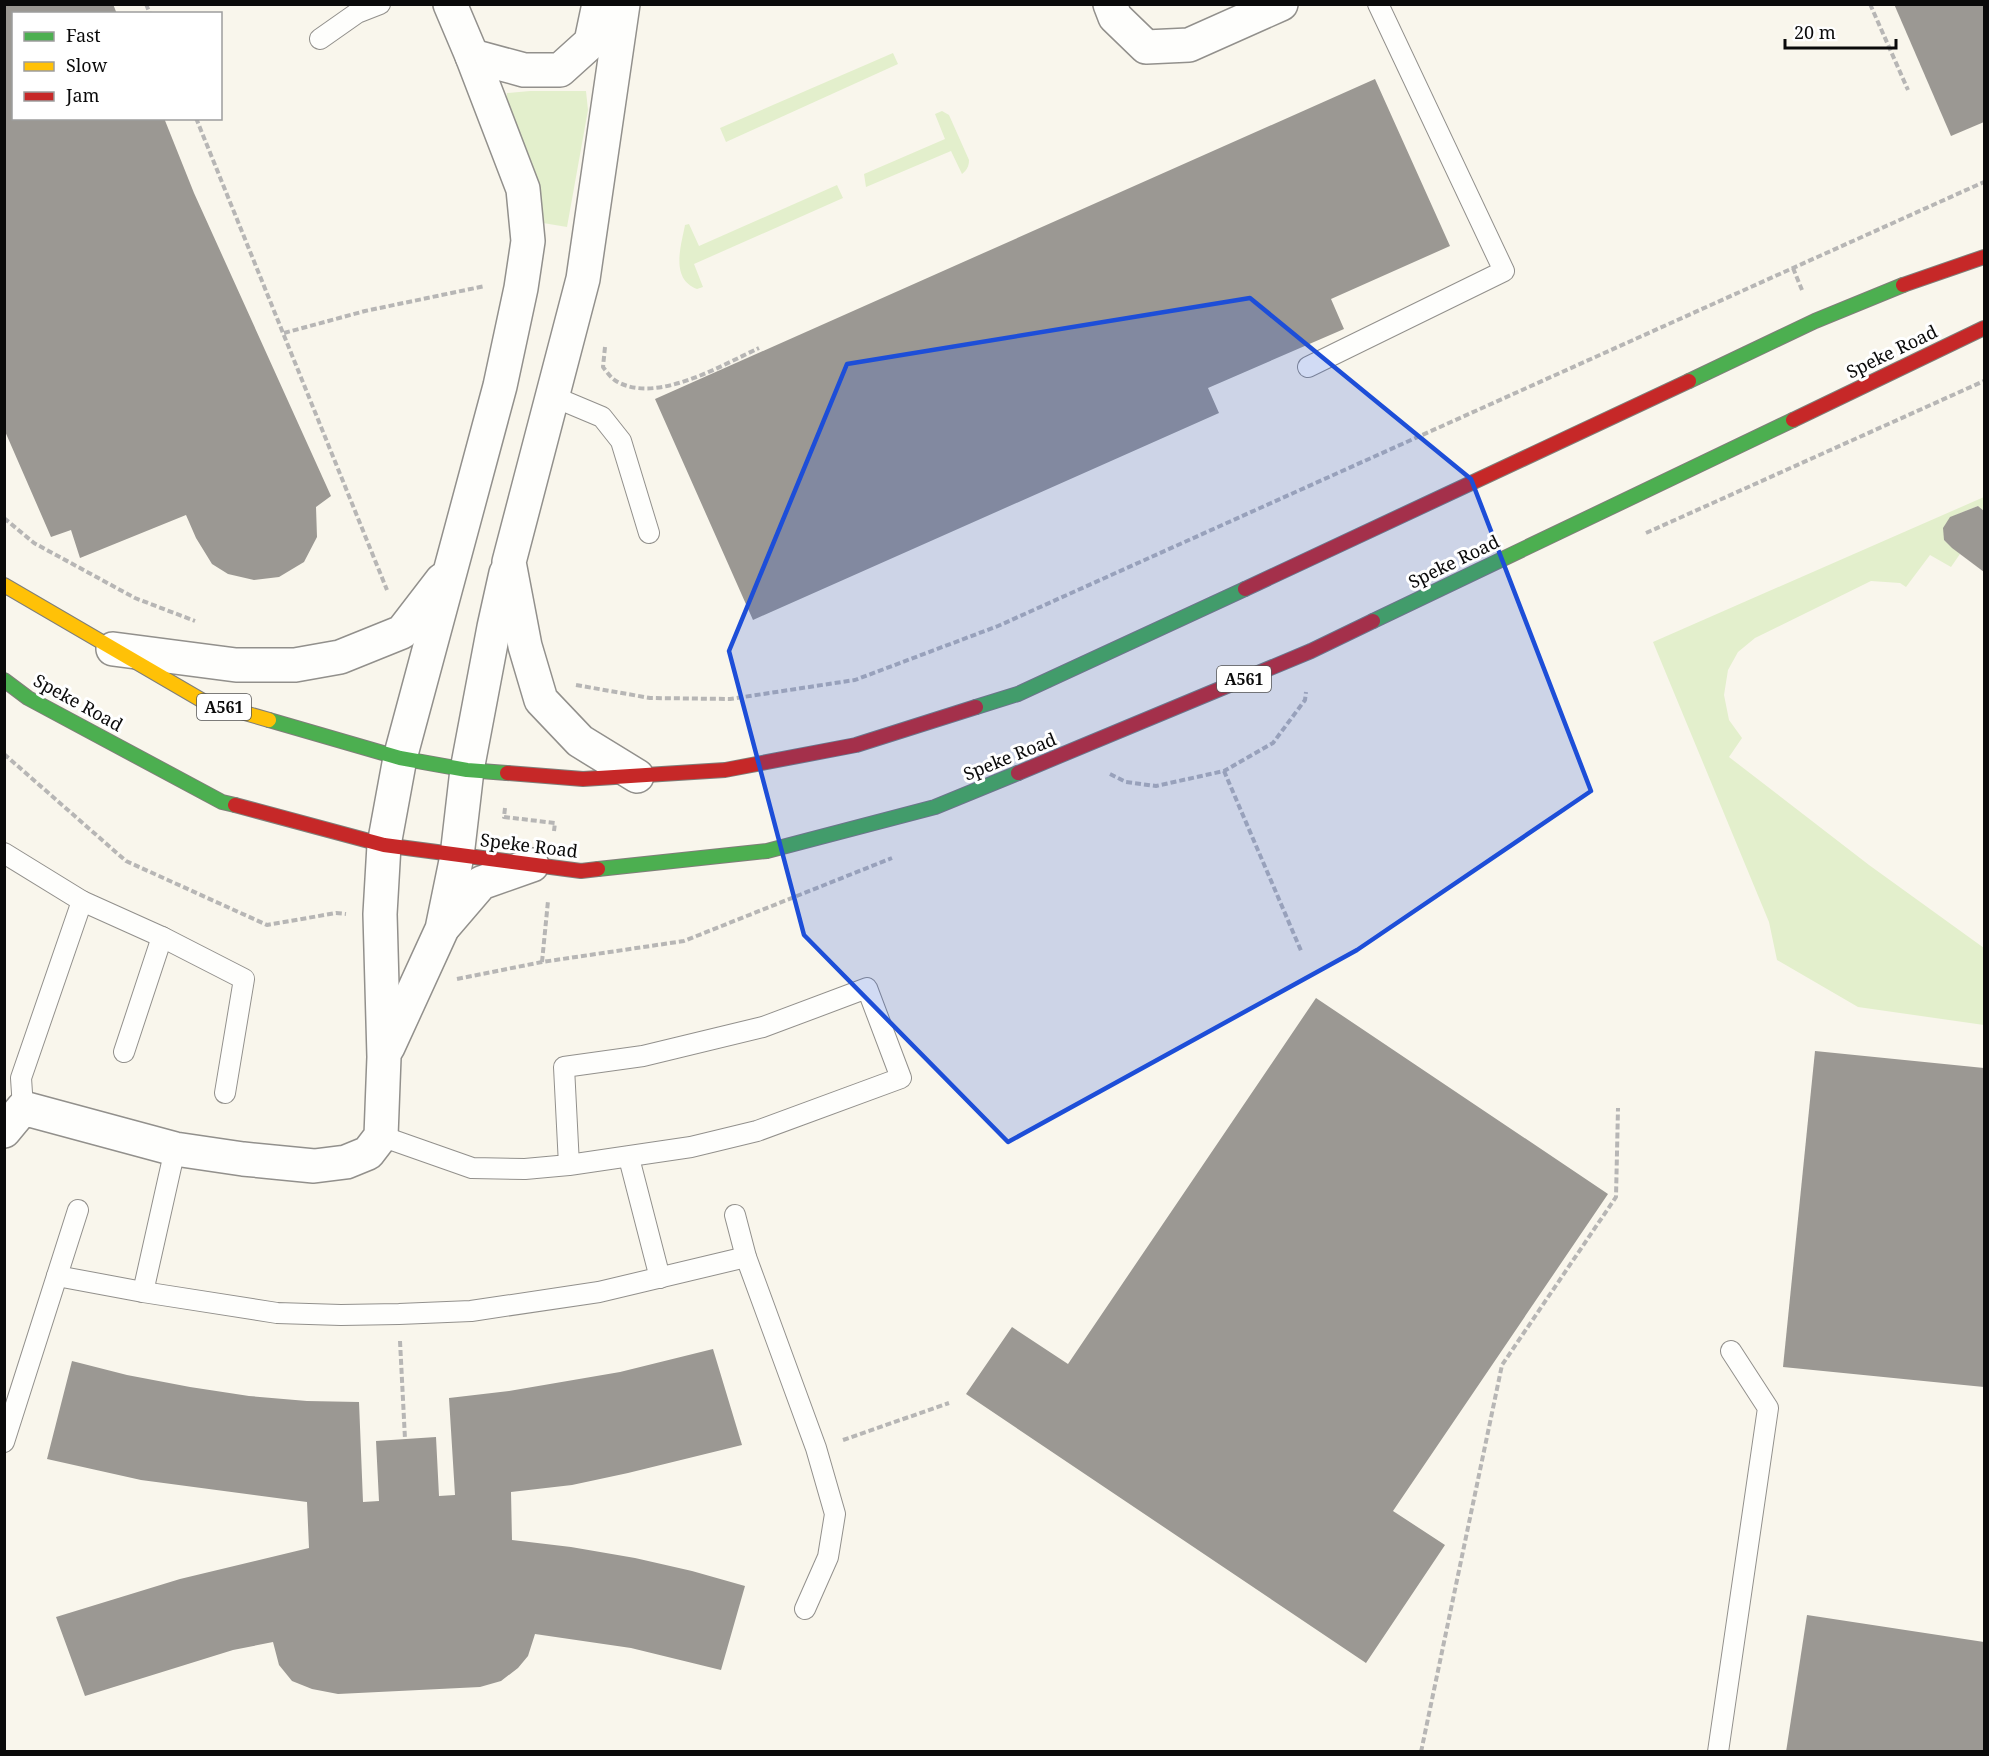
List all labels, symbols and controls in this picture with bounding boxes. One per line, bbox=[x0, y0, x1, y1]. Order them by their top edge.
legend bbox=[12, 12, 222, 120]
scale bar bbox=[1785, 12, 1896, 50]
text: 20 m bbox=[1794, 20, 1836, 44]
text: Fast bbox=[66, 23, 101, 47]
text: Slow bbox=[66, 53, 108, 77]
text: Jam bbox=[65, 83, 100, 107]
street label: Speke Road bbox=[1842, 319, 1941, 383]
street label: Speke Road bbox=[1404, 529, 1503, 593]
road number: A561 bbox=[1217, 666, 1271, 692]
street label: Speke Road bbox=[30, 668, 127, 736]
road number: A561 bbox=[197, 694, 251, 720]
street label: Speke Road bbox=[960, 727, 1060, 786]
street label: Speke Road bbox=[479, 827, 579, 863]

